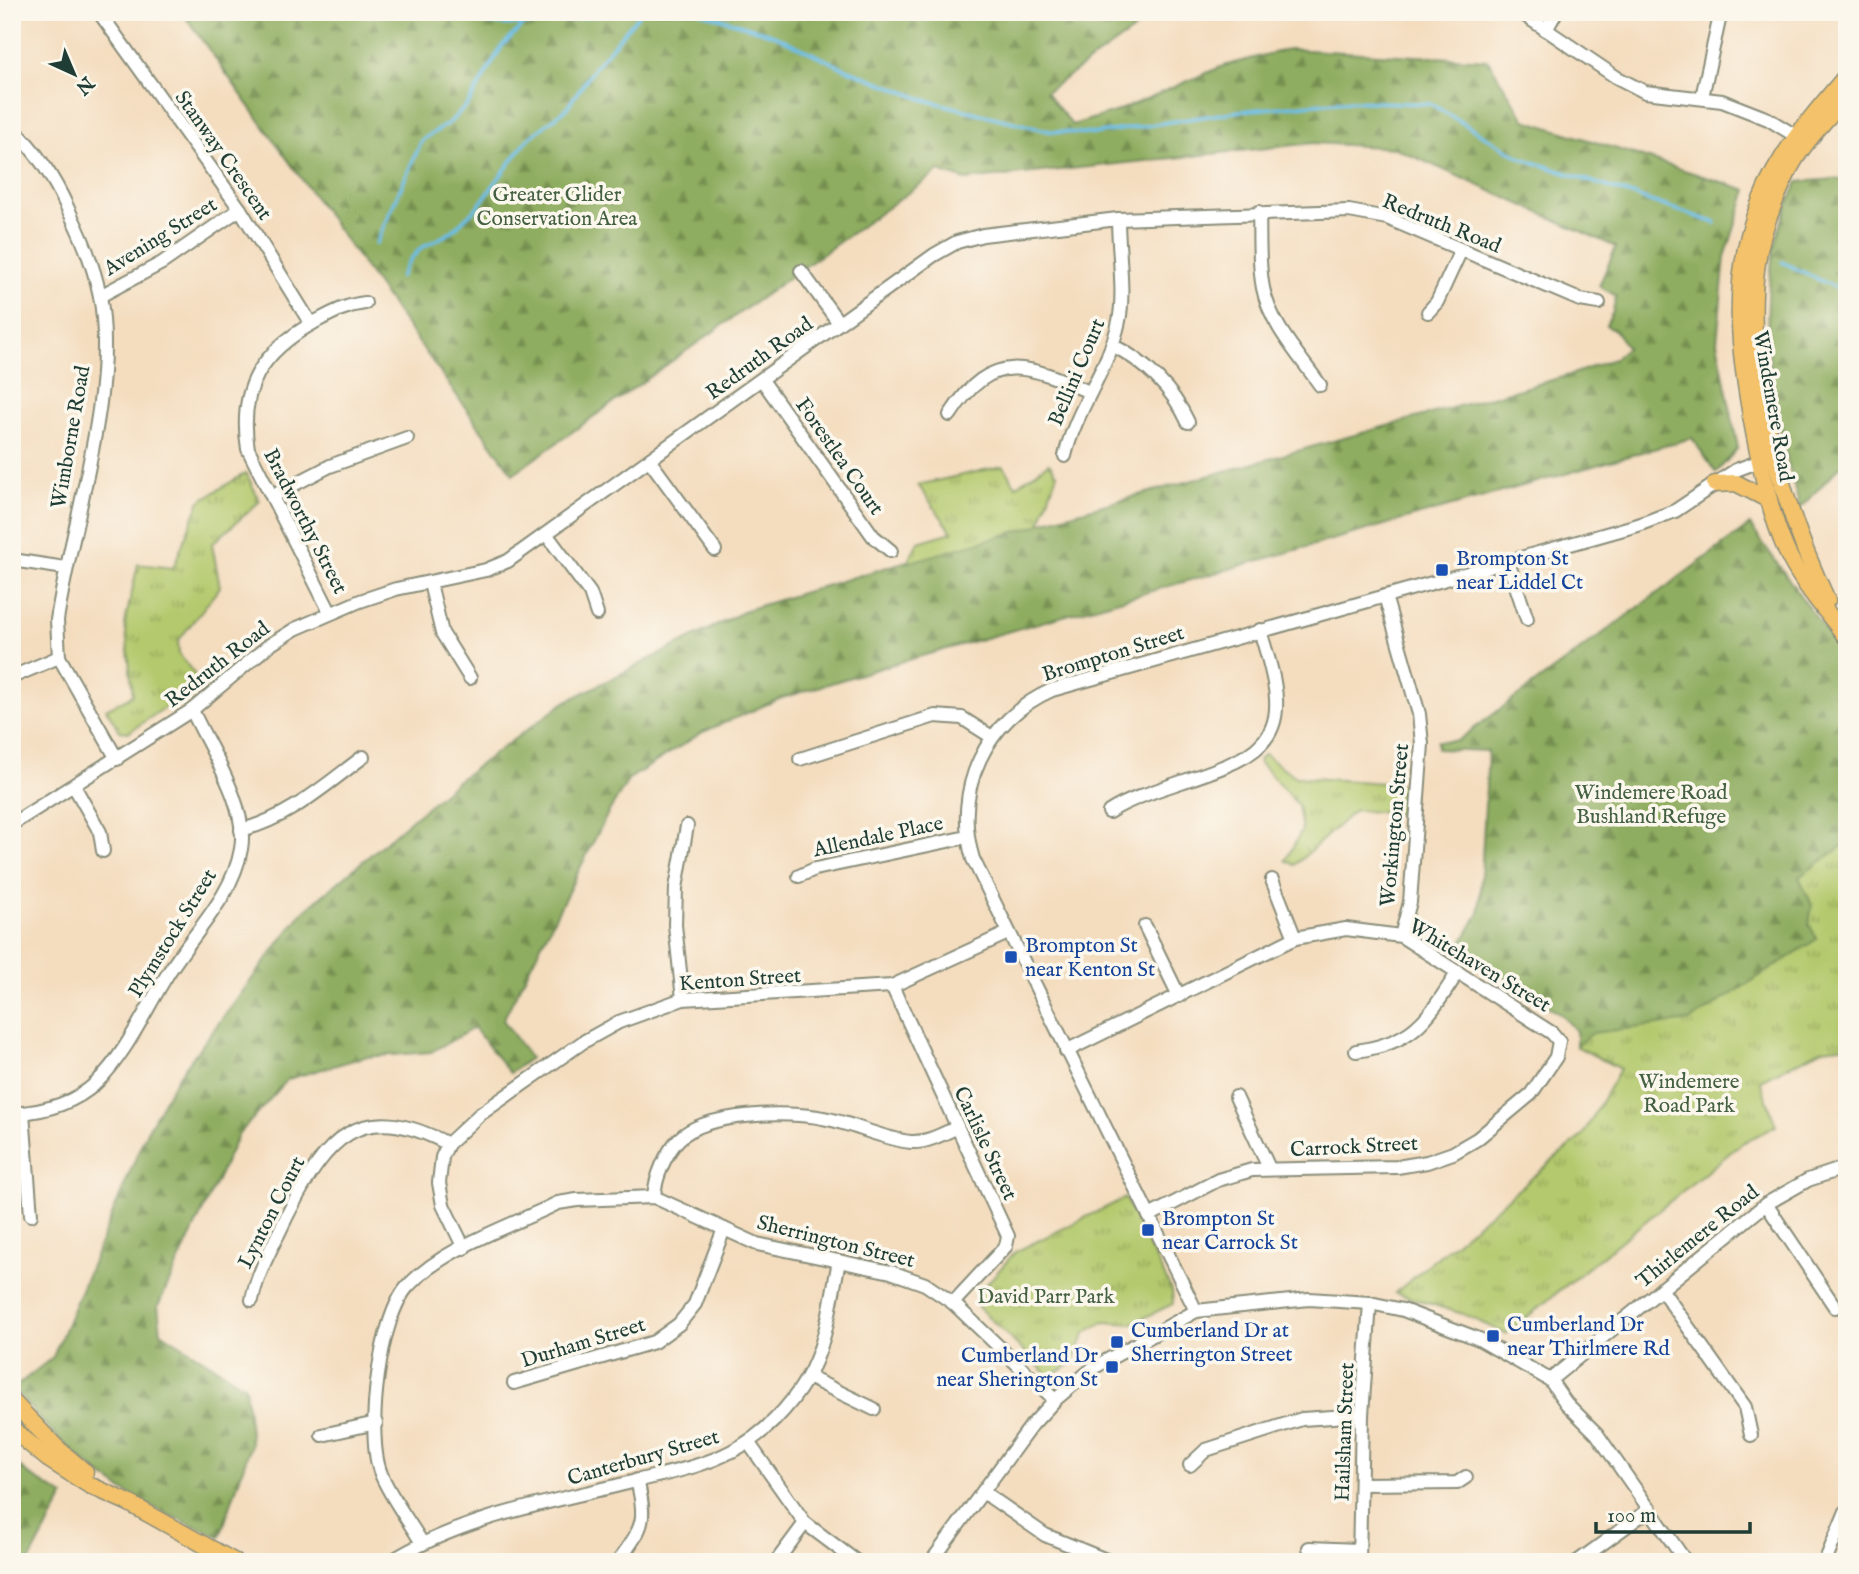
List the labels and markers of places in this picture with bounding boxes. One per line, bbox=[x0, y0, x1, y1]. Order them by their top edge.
place label: Brompton St near Liddel Ct bbox=[1456, 546, 1583, 597]
marker: Brompton St near Liddel Ct bbox=[1434, 562, 1450, 578]
place label: Brompton St near Kenton St bbox=[1025, 933, 1155, 984]
marker: Brompton St near Kenton St bbox=[1003, 949, 1019, 965]
place label: Brompton St near Carrock St bbox=[1162, 1206, 1298, 1257]
marker: Brompton St near Carrock St bbox=[1140, 1222, 1156, 1238]
place label: Cumberland Dr near Thirlmere Rd bbox=[1507, 1312, 1670, 1363]
place label: Cumberland Dr at Sherrington Street bbox=[1131, 1318, 1293, 1369]
marker: Cumberland Dr near Thirlmere Rd bbox=[1485, 1328, 1501, 1344]
marker: Cumberland Dr at Sherrington Street bbox=[1109, 1334, 1125, 1350]
place label: Cumberland Dr near Sherington St bbox=[936, 1343, 1098, 1394]
marker: Cumberland Dr near Sherington St bbox=[1104, 1359, 1120, 1375]

